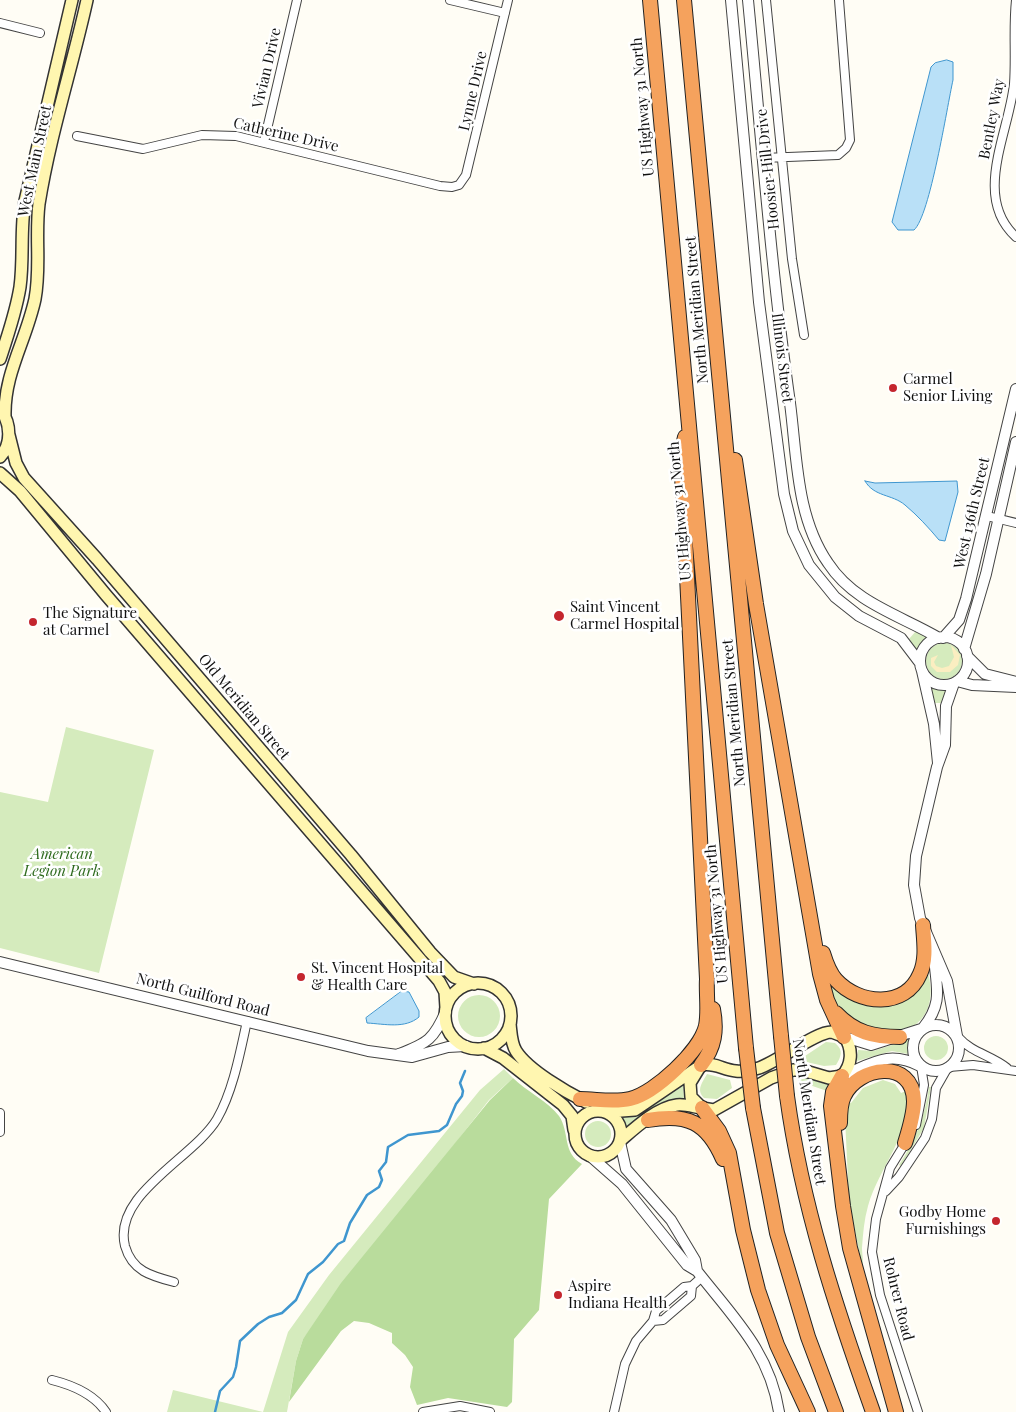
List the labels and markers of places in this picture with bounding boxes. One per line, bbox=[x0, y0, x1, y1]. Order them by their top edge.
place label: Carmel Senior Living bbox=[903, 370, 992, 405]
marker: Carmel Senior Living bbox=[887, 382, 899, 394]
place label: Saint Vincent Carmel Hospital bbox=[570, 598, 680, 633]
place label: The Signature at Carmel bbox=[43, 604, 137, 639]
marker: Saint Vincent Carmel Hospital bbox=[552, 609, 566, 623]
marker: The Signature at Carmel bbox=[27, 616, 39, 628]
place label: St. Vincent Hospital & Health Care bbox=[311, 959, 443, 994]
marker: St. Vincent Hospital & Health Care bbox=[295, 971, 307, 983]
place label: Godby Home Furnishings bbox=[899, 1203, 986, 1238]
marker: Godby Home Furnishings bbox=[990, 1215, 1002, 1227]
place label: Aspire Indiana Health bbox=[568, 1277, 667, 1312]
marker: Aspire Indiana Health bbox=[552, 1289, 564, 1301]

